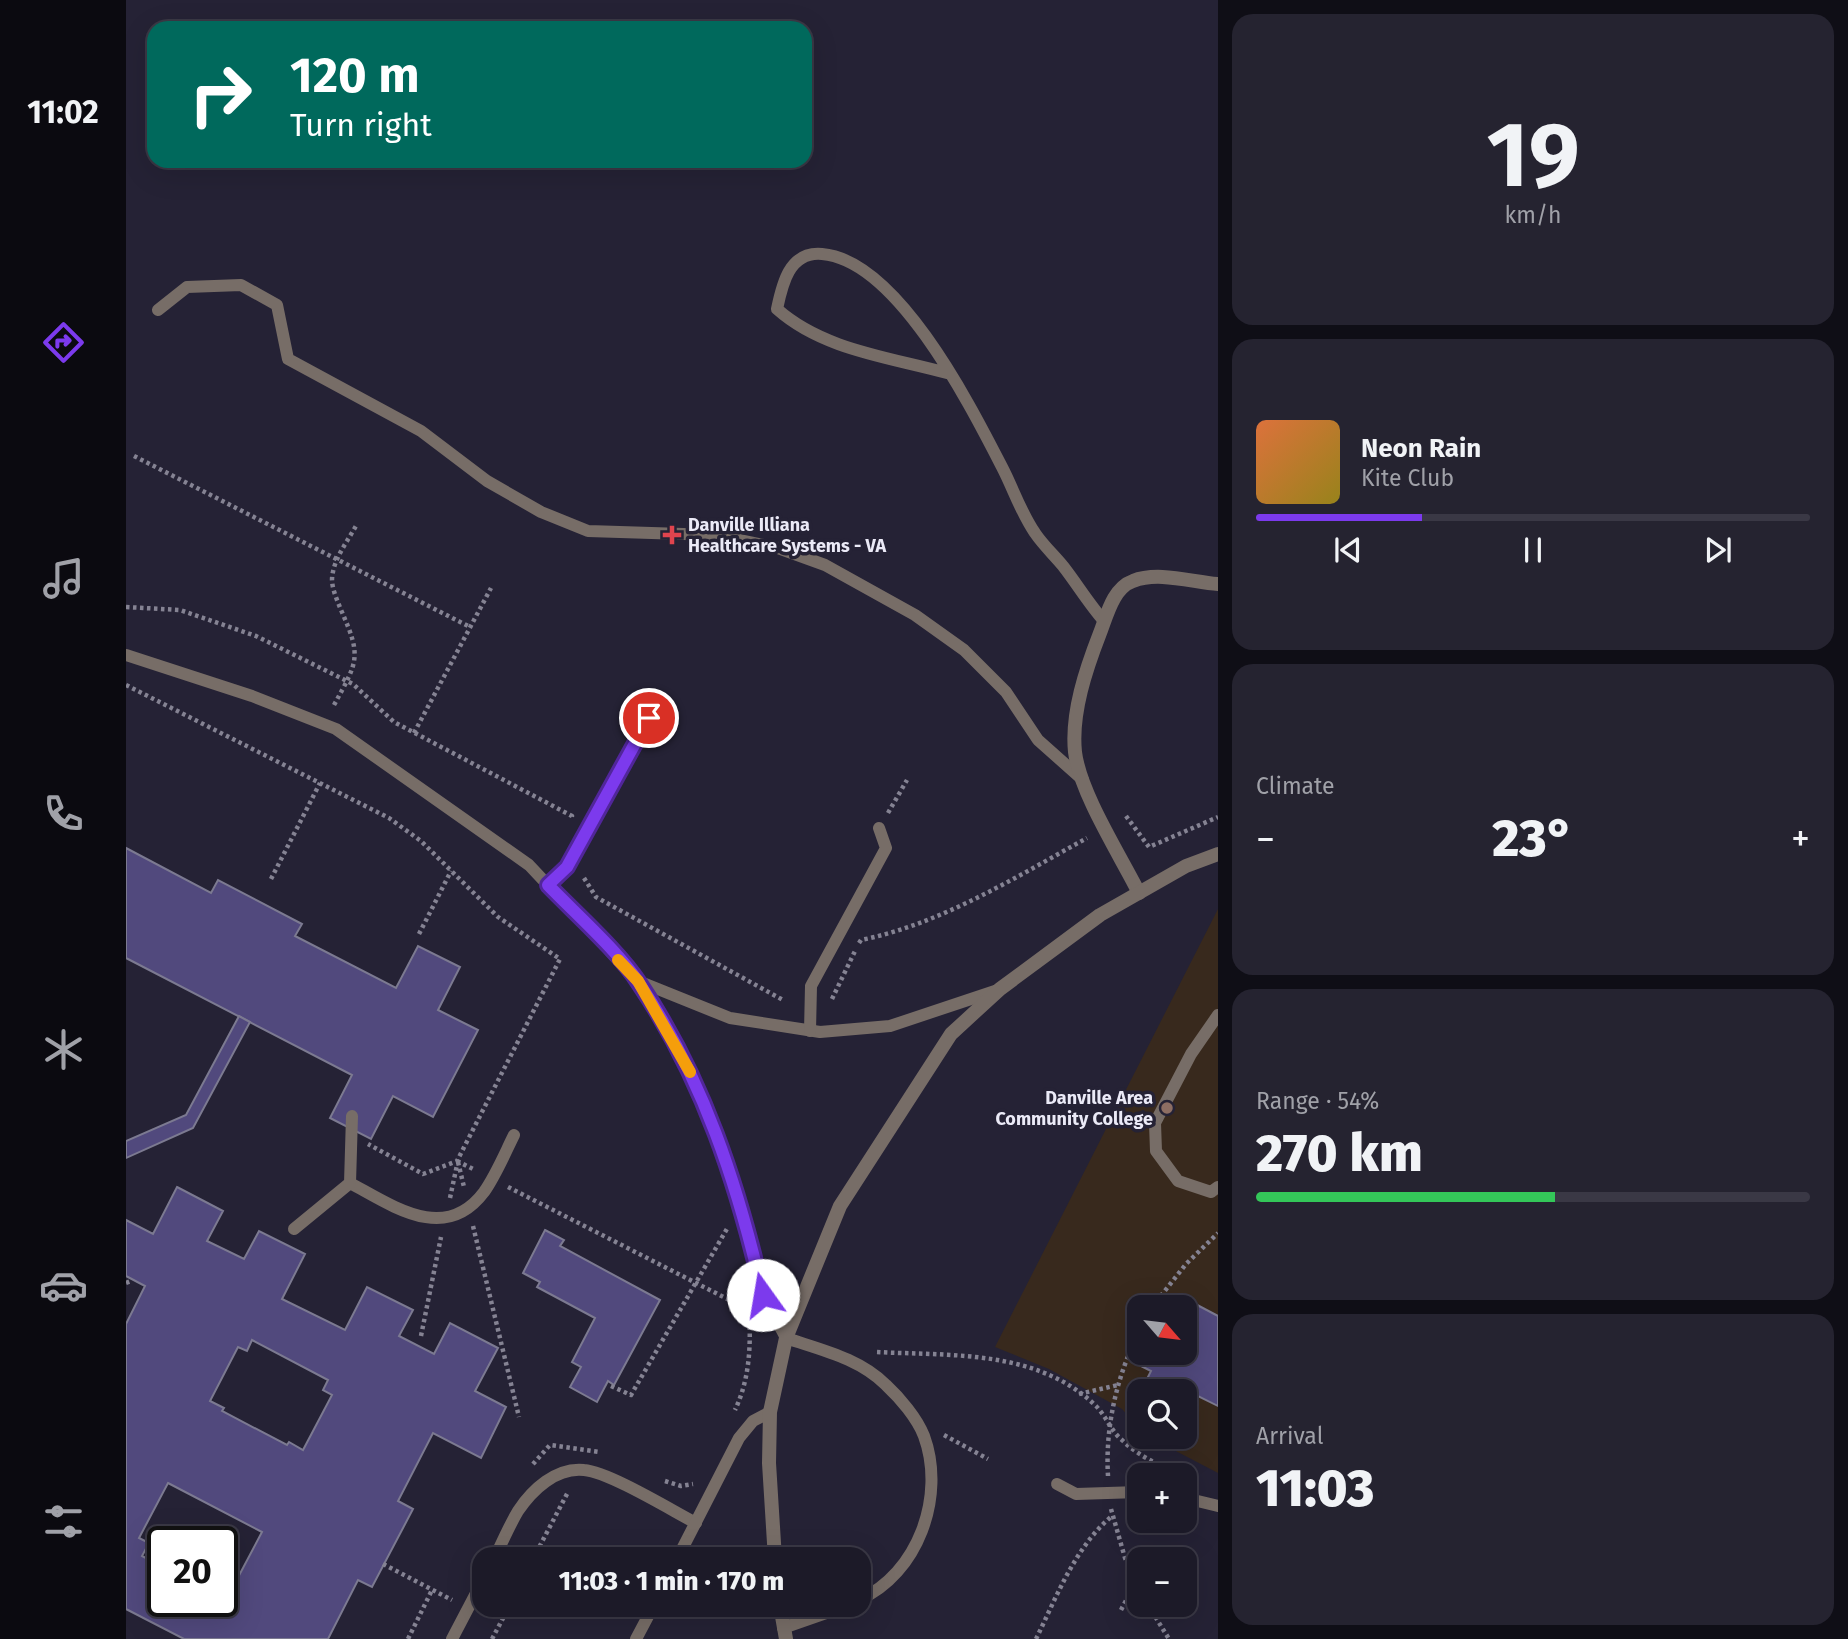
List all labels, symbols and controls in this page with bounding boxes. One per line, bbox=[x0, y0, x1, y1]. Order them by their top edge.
text: 120 m bbox=[290, 46, 420, 105]
icon: right bbox=[175, 49, 266, 140]
text: 11:02 bbox=[27, 93, 99, 131]
text: 19 bbox=[1486, 101, 1580, 210]
text: Turn right bbox=[290, 106, 432, 144]
text: km/h bbox=[1505, 201, 1561, 229]
icon: directions bbox=[39, 318, 88, 367]
text: Neon Rain bbox=[1361, 433, 1481, 464]
text: Kite Club bbox=[1361, 464, 1454, 492]
place label: Danville Illiana Healthcare Systems - VA bbox=[688, 514, 887, 557]
marker: Danville Illiana Healthcare Systems - VA bbox=[662, 525, 682, 545]
icon: previous bbox=[1329, 531, 1367, 569]
icon: pause bbox=[1514, 531, 1552, 569]
icon: next bbox=[1699, 531, 1737, 569]
icon: music bbox=[39, 554, 88, 603]
pin bbox=[619, 688, 679, 748]
icon: arrive bbox=[630, 699, 668, 737]
text: Climate bbox=[1256, 772, 1335, 800]
icon: phone bbox=[39, 789, 88, 838]
text: 23° bbox=[1492, 807, 1574, 870]
text: − bbox=[1256, 816, 1275, 862]
text: + bbox=[1791, 816, 1810, 862]
icon: climate bbox=[39, 1025, 88, 1074]
place label: Danville Area Community College bbox=[995, 1087, 1153, 1130]
text: Range · 54% bbox=[1256, 1087, 1379, 1115]
marker: Danville Area Community College bbox=[1159, 1100, 1175, 1116]
text: 270 km bbox=[1256, 1122, 1423, 1185]
position arrow bbox=[726, 1258, 800, 1332]
icon: car bbox=[39, 1261, 88, 1310]
north arrow bbox=[1127, 1295, 1197, 1365]
map controls bbox=[1127, 1295, 1197, 1617]
button: search bbox=[1127, 1379, 1197, 1449]
text: Arrival bbox=[1256, 1422, 1323, 1450]
text: 11:03 bbox=[1256, 1457, 1374, 1520]
button: + bbox=[1127, 1463, 1197, 1533]
icon: filters bbox=[39, 1497, 88, 1546]
speed limit sign: 20 bbox=[147, 1526, 238, 1617]
button: − bbox=[1127, 1547, 1197, 1617]
text: 11:03 · 1 min · 170 m bbox=[559, 1566, 784, 1597]

